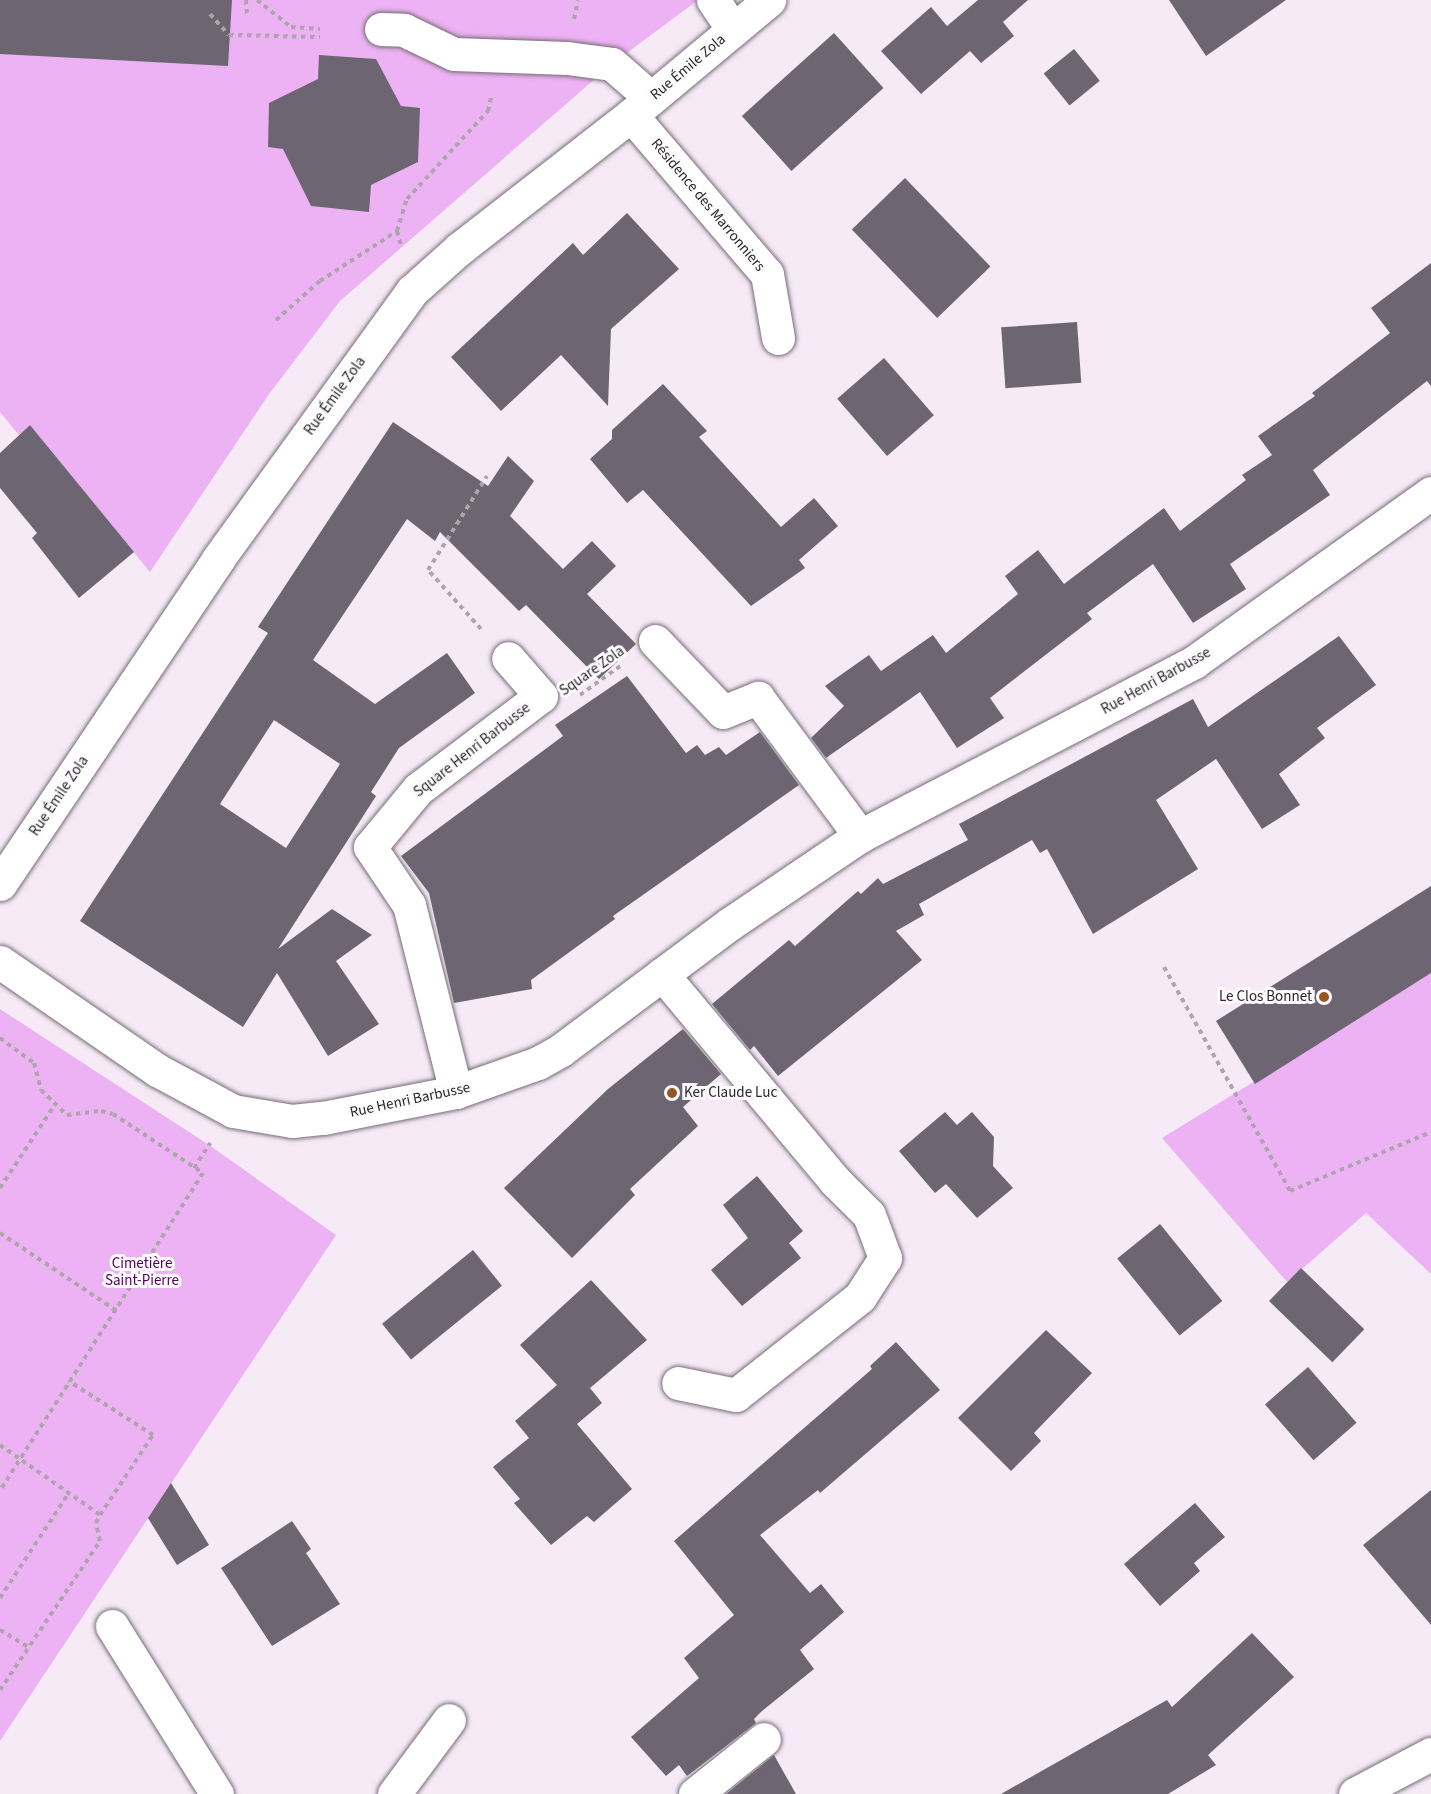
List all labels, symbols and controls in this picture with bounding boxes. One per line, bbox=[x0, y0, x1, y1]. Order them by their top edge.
street label: Rue Émile Zola bbox=[647, 30, 729, 104]
street label: Résidence des Marronniers bbox=[647, 135, 769, 275]
street label: Rue Émile Zola bbox=[300, 353, 370, 439]
street label: Square Zola bbox=[556, 642, 628, 700]
street label: Rue Henri Barbusse bbox=[1098, 643, 1214, 719]
street label: Square Henri Barbusse bbox=[410, 699, 534, 801]
street label: Rue Émile Zola bbox=[26, 753, 92, 839]
place label: Le Clos Bonnet bbox=[1219, 988, 1312, 1006]
marker: Le Clos Bonnet bbox=[1317, 990, 1331, 1004]
street label: Rue Henri Barbusse bbox=[348, 1078, 472, 1122]
place label: Ker Claude Luc bbox=[684, 1084, 777, 1102]
marker: Ker Claude Luc bbox=[665, 1086, 679, 1100]
park label: Cimetière Saint-Pierre bbox=[105, 1254, 179, 1289]

